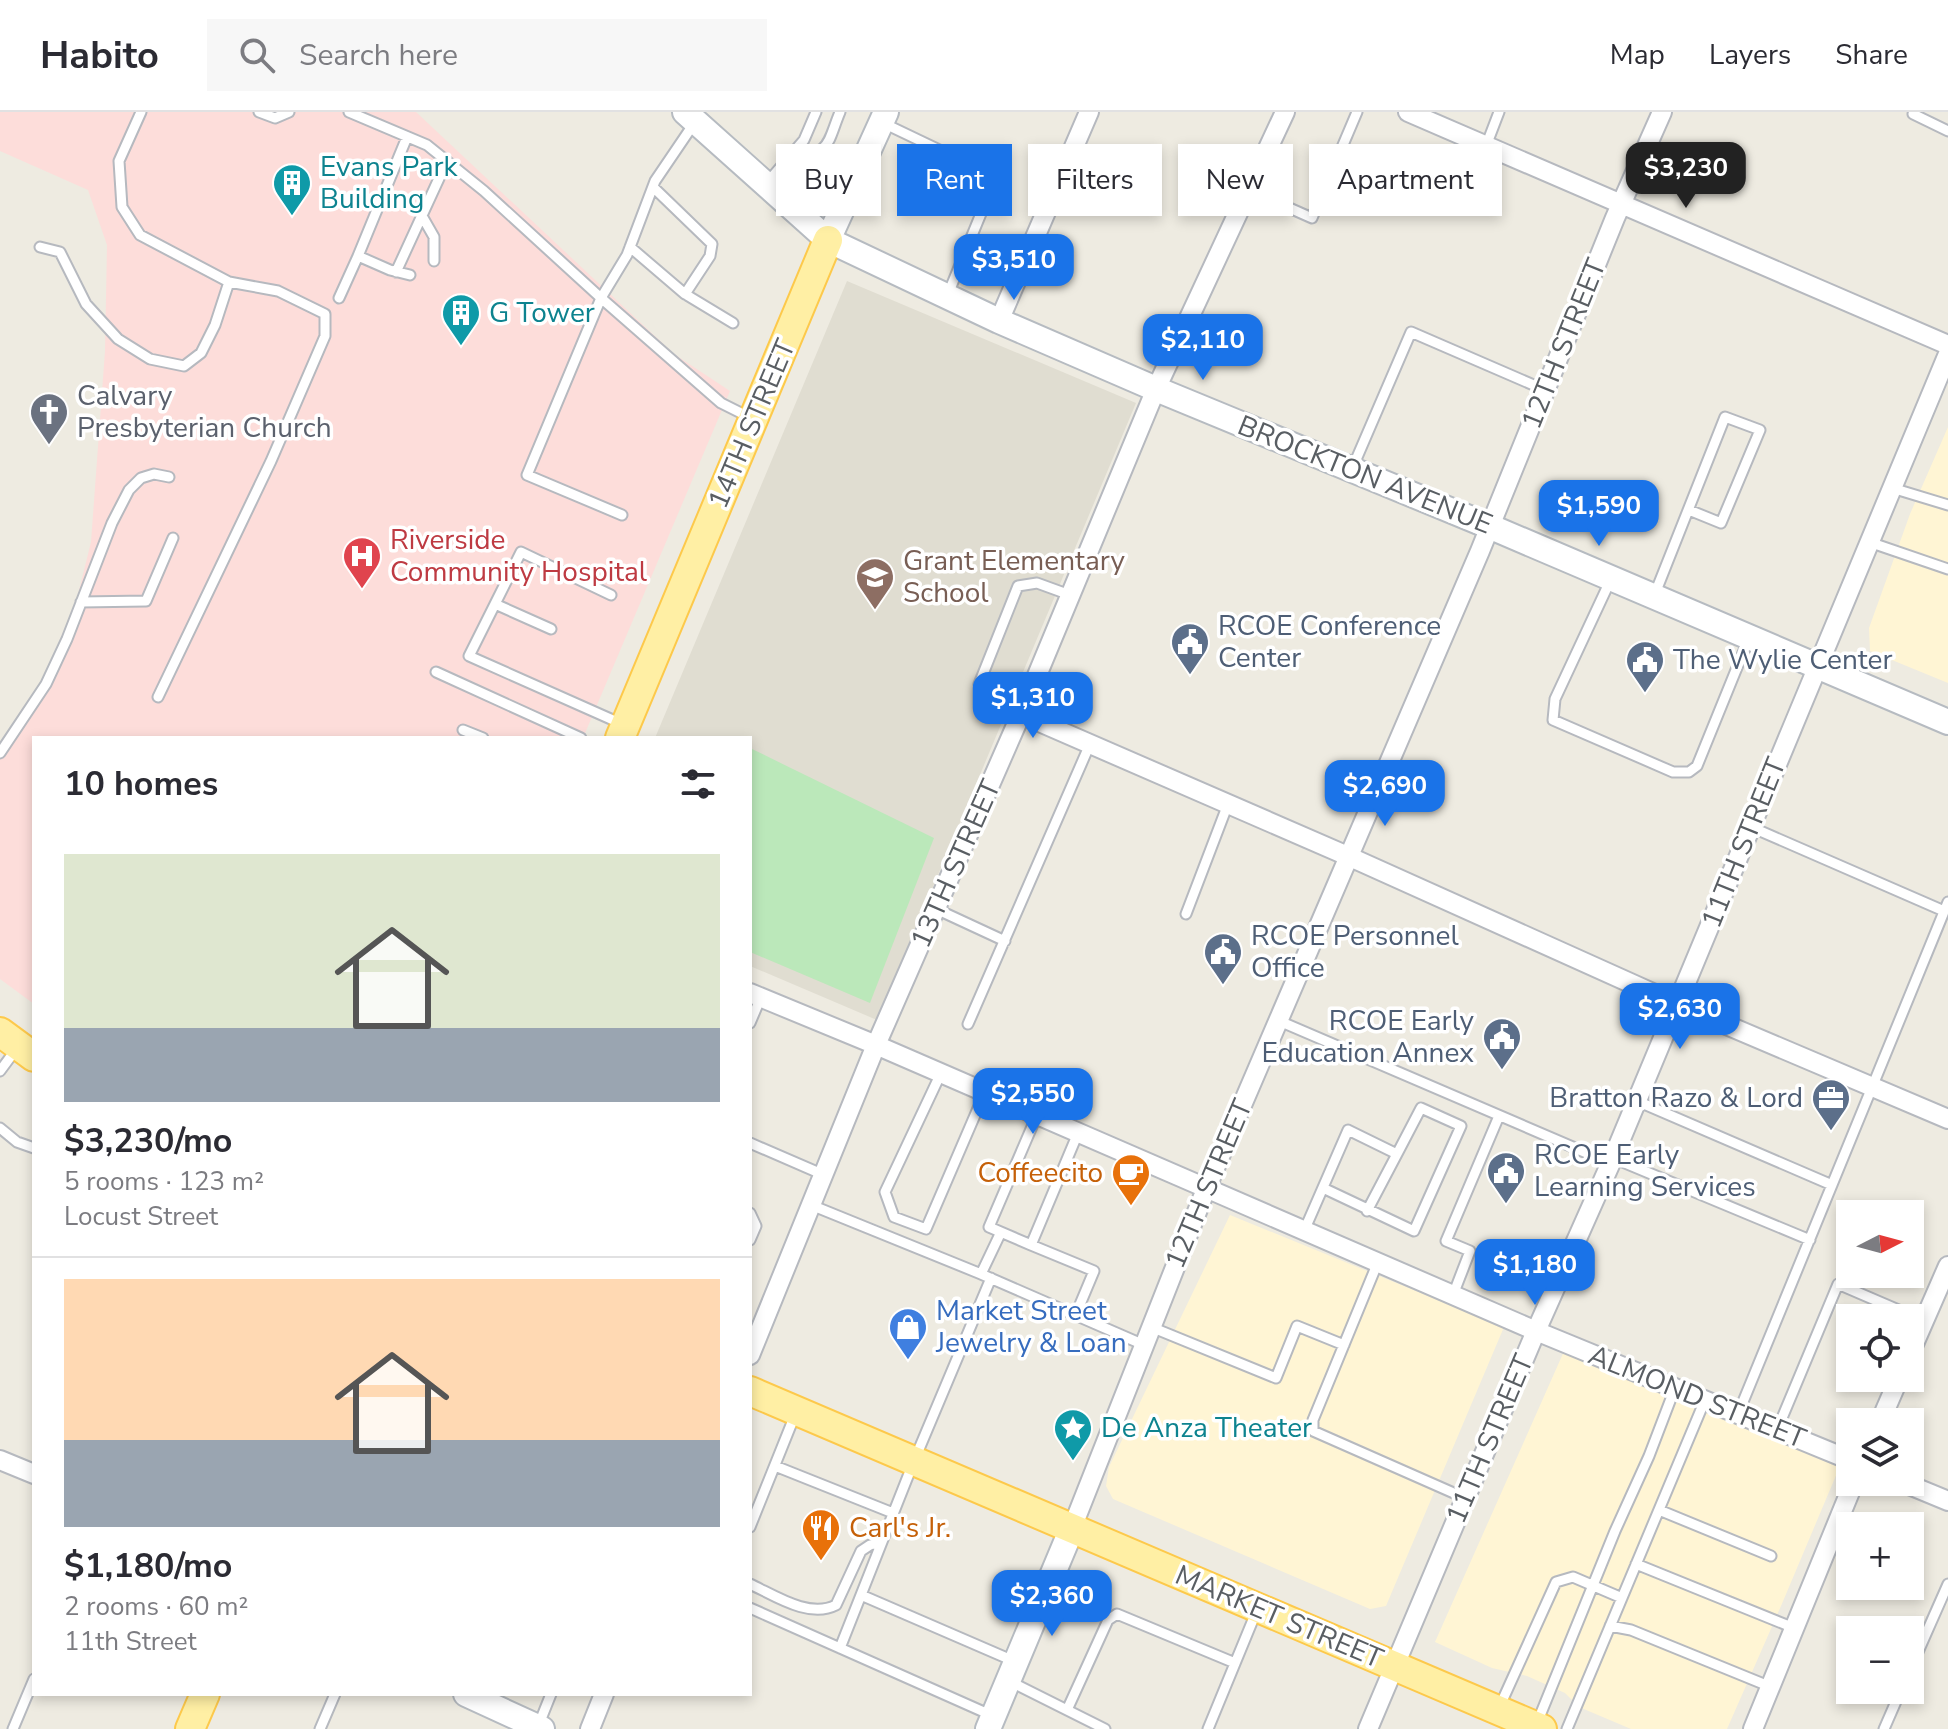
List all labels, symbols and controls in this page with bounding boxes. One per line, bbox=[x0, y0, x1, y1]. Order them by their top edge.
search box bbox=[207, 19, 767, 91]
text: Habito bbox=[40, 30, 159, 81]
icon: search bbox=[235, 33, 279, 77]
text: Search here bbox=[299, 35, 458, 76]
text: Map bbox=[1610, 36, 1665, 74]
text: Layers bbox=[1709, 36, 1791, 74]
text: Share bbox=[1835, 36, 1908, 74]
pin: $3,230 bbox=[1621, 142, 1751, 210]
chip: Buy bbox=[776, 144, 881, 216]
chip: Rent bbox=[897, 144, 1012, 216]
chip: Filters bbox=[1028, 144, 1162, 216]
chip: New bbox=[1178, 144, 1293, 216]
chip: Apartment bbox=[1309, 144, 1502, 216]
place label: Evans Park Building bbox=[320, 148, 459, 218]
text: $3,230 bbox=[1644, 150, 1728, 185]
building icon: Evans Park Building bbox=[271, 162, 313, 217]
pin: $3,510 bbox=[949, 234, 1079, 302]
text: $3,510 bbox=[972, 242, 1056, 277]
street label: 12TH STREET bbox=[1513, 253, 1615, 435]
building icon: G Tower bbox=[440, 292, 482, 347]
place label: G Tower bbox=[489, 294, 595, 332]
pin: $2,110 bbox=[1138, 314, 1268, 382]
text: $2,110 bbox=[1161, 322, 1245, 357]
street label: 14TH STREET bbox=[699, 333, 805, 514]
place label: Calvary Presbyterian Church bbox=[77, 377, 332, 447]
church icon: Calvary Presbyterian Church bbox=[28, 391, 70, 446]
street label: BROCKTON AVENUE bbox=[1232, 407, 1498, 543]
pin: $1,590 bbox=[1534, 480, 1664, 548]
text: $1,590 bbox=[1557, 488, 1641, 523]
place label: Riverside Community Hospital bbox=[390, 521, 648, 591]
hospital icon: Riverside Community Hospital bbox=[341, 535, 383, 590]
place label: Grant Elementary School bbox=[903, 542, 1126, 612]
school or university icon: Grant Elementary School bbox=[854, 556, 896, 611]
place label: RCOE Conference Center bbox=[1218, 607, 1441, 677]
public building icon: RCOE Conference Center bbox=[1169, 621, 1211, 676]
public building icon: The Wylie Center bbox=[1624, 639, 1666, 694]
place label: The Wylie Center bbox=[1673, 641, 1892, 679]
pin: $1,310 bbox=[968, 672, 1098, 740]
text: $1,310 bbox=[991, 680, 1075, 715]
street label: 11TH STREET bbox=[1693, 752, 1795, 934]
pin: $2,690 bbox=[1320, 760, 1450, 828]
text: 10 homes bbox=[64, 761, 218, 807]
icon: filters bbox=[676, 762, 720, 806]
text: $2,690 bbox=[1343, 768, 1427, 803]
street label: 13TH STREET bbox=[902, 774, 1010, 954]
icon: home bbox=[320, 906, 464, 1050]
place label: RCOE Personnel Office bbox=[1251, 917, 1459, 987]
public building icon: RCOE Personnel Office bbox=[1202, 931, 1244, 986]
pin: $2,630 bbox=[1615, 983, 1745, 1051]
text: $2,630 bbox=[1638, 991, 1722, 1026]
place label: RCOE Early Education Annex bbox=[1261, 1002, 1475, 1072]
public building icon: RCOE Early Education Annex bbox=[1481, 1016, 1523, 1071]
pin: $2,550 bbox=[968, 1068, 1098, 1136]
text: $2,550 bbox=[991, 1076, 1075, 1111]
office icon: Bratton Razo & Lord bbox=[1810, 1077, 1852, 1132]
place label: Bratton Razo & Lord bbox=[1549, 1079, 1803, 1117]
street label: 12TH STREET bbox=[1156, 1093, 1262, 1274]
text: $3,230/mo bbox=[64, 1118, 232, 1164]
place label: RCOE Early Learning Services bbox=[1534, 1136, 1756, 1206]
public building icon: RCOE Early Learning Services bbox=[1485, 1150, 1527, 1205]
cafe icon: Coffeecito bbox=[1110, 1152, 1152, 1207]
place label: Coffeecito bbox=[977, 1154, 1103, 1192]
text: 5 rooms · 123 m² bbox=[64, 1164, 264, 1199]
text: Locust Street bbox=[64, 1199, 218, 1234]
north arrow bbox=[1836, 1200, 1924, 1288]
map controls bbox=[1836, 1200, 1924, 1704]
pin: $1,180 bbox=[1470, 1239, 1600, 1307]
text: $1,180 bbox=[1493, 1247, 1577, 1282]
place label: Market Street Jewelry & Loan bbox=[935, 1292, 1127, 1362]
button: locate bbox=[1836, 1304, 1924, 1392]
shop icon: Market Street Jewelry & Loan bbox=[887, 1306, 929, 1361]
icon: home bbox=[320, 1331, 464, 1475]
street label: ALMOND STREET bbox=[1583, 1336, 1811, 1458]
street label: 11TH STREET bbox=[1437, 1348, 1543, 1529]
place icon: De Anza Theater bbox=[1052, 1407, 1094, 1462]
button: layers bbox=[1836, 1408, 1924, 1496]
place label: De Anza Theater bbox=[1101, 1409, 1312, 1447]
restaurant icon: Carl's Jr. bbox=[800, 1507, 842, 1562]
place label: Carl's Jr. bbox=[849, 1509, 951, 1547]
button: + bbox=[1836, 1512, 1924, 1600]
text: $1,180/mo bbox=[64, 1543, 232, 1589]
street label: MARKET STREET bbox=[1169, 1556, 1389, 1678]
pin: $2,360 bbox=[987, 1570, 1117, 1638]
text: $2,360 bbox=[1010, 1578, 1094, 1613]
text: 2 rooms · 60 m² bbox=[64, 1589, 248, 1624]
button: − bbox=[1836, 1616, 1924, 1704]
text: 11th Street bbox=[64, 1624, 197, 1659]

